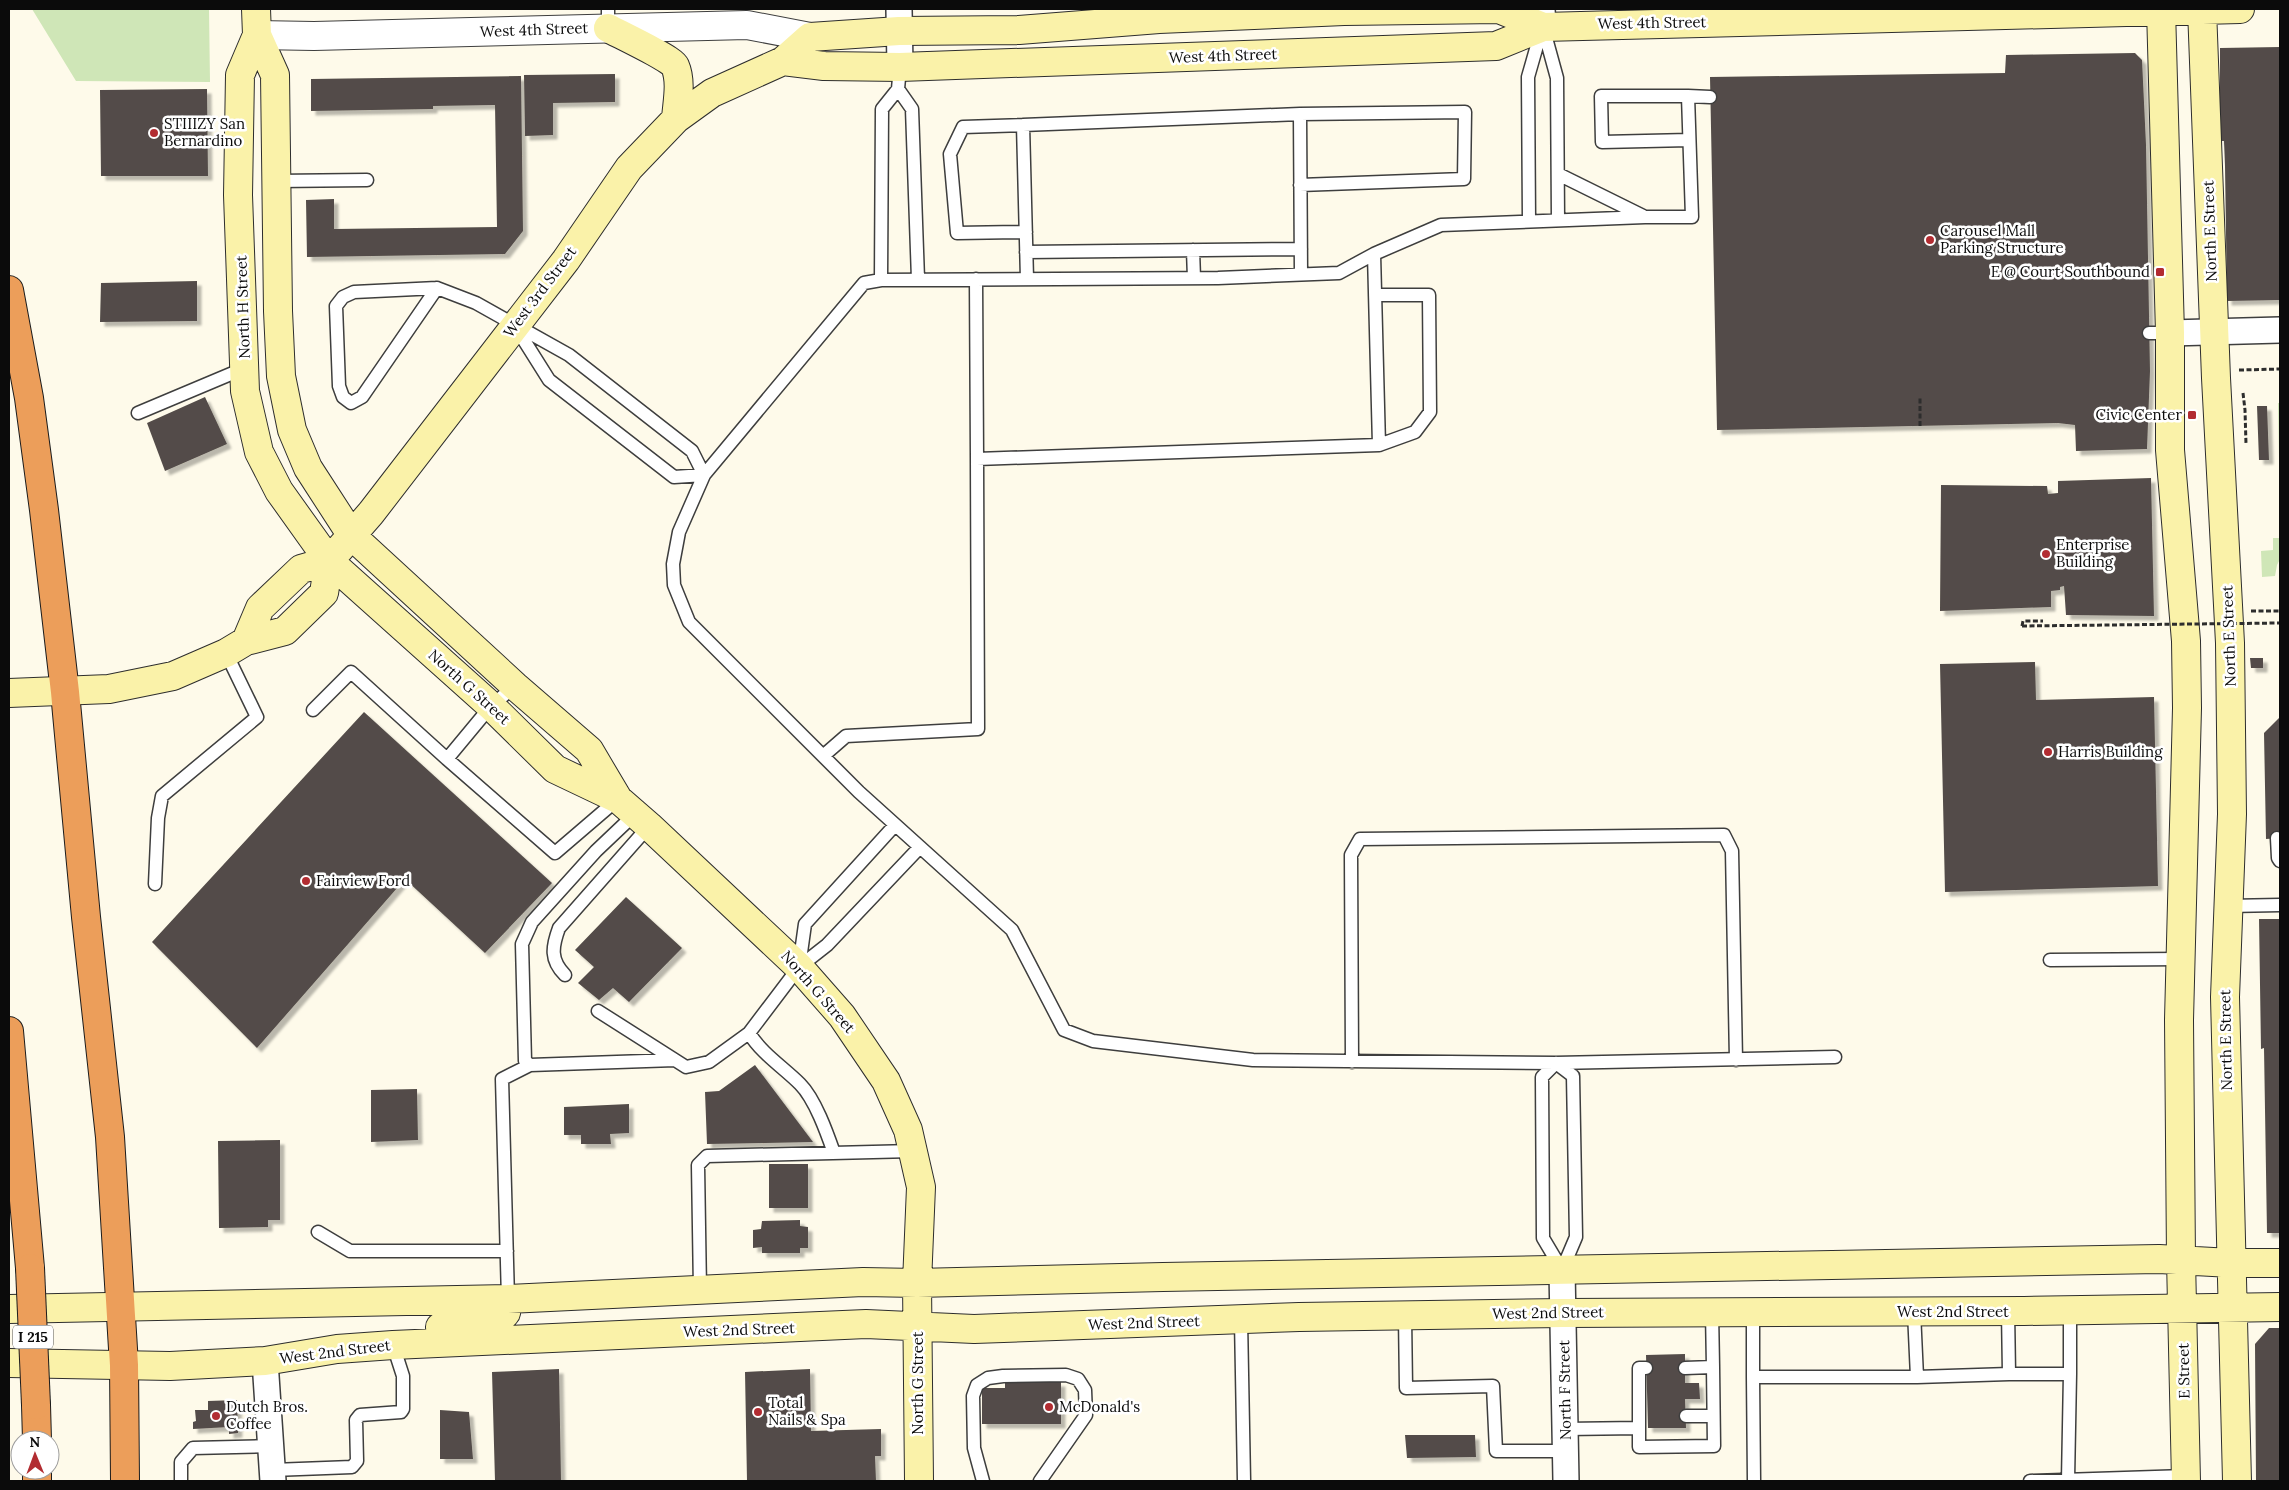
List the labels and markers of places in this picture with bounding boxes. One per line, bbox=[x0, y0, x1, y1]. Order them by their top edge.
place label: STIIIZY San Bernardino bbox=[164, 114, 245, 150]
marker: STIIIZY San Bernardino bbox=[148, 127, 160, 139]
place label: Carousel Mall Parking Structure bbox=[1940, 221, 2064, 257]
marker: Carousel Mall Parking Structure bbox=[1924, 234, 1936, 246]
place label: E @ Court Southbound bbox=[1991, 262, 2150, 281]
marker: E @ Court Southbound bbox=[2154, 266, 2166, 278]
place label: Civic Center bbox=[2096, 405, 2182, 424]
marker: Civic Center bbox=[2186, 409, 2198, 421]
place label: Enterprise Building bbox=[2056, 535, 2129, 571]
marker: Enterprise Building bbox=[2040, 548, 2052, 560]
place label: Harris Building bbox=[2058, 742, 2163, 761]
marker: Harris Building bbox=[2042, 746, 2054, 758]
place label: Fairview Ford bbox=[316, 871, 410, 890]
marker: Fairview Ford bbox=[300, 875, 312, 887]
place label: Total Nails & Spa bbox=[768, 1393, 846, 1429]
place label: Dutch Bros. Coffee bbox=[226, 1397, 308, 1433]
place label: McDonald's bbox=[1059, 1397, 1140, 1416]
marker: McDonald's bbox=[1043, 1401, 1055, 1413]
marker: Total Nails & Spa bbox=[752, 1406, 764, 1418]
marker: Dutch Bros. Coffee bbox=[210, 1410, 222, 1422]

